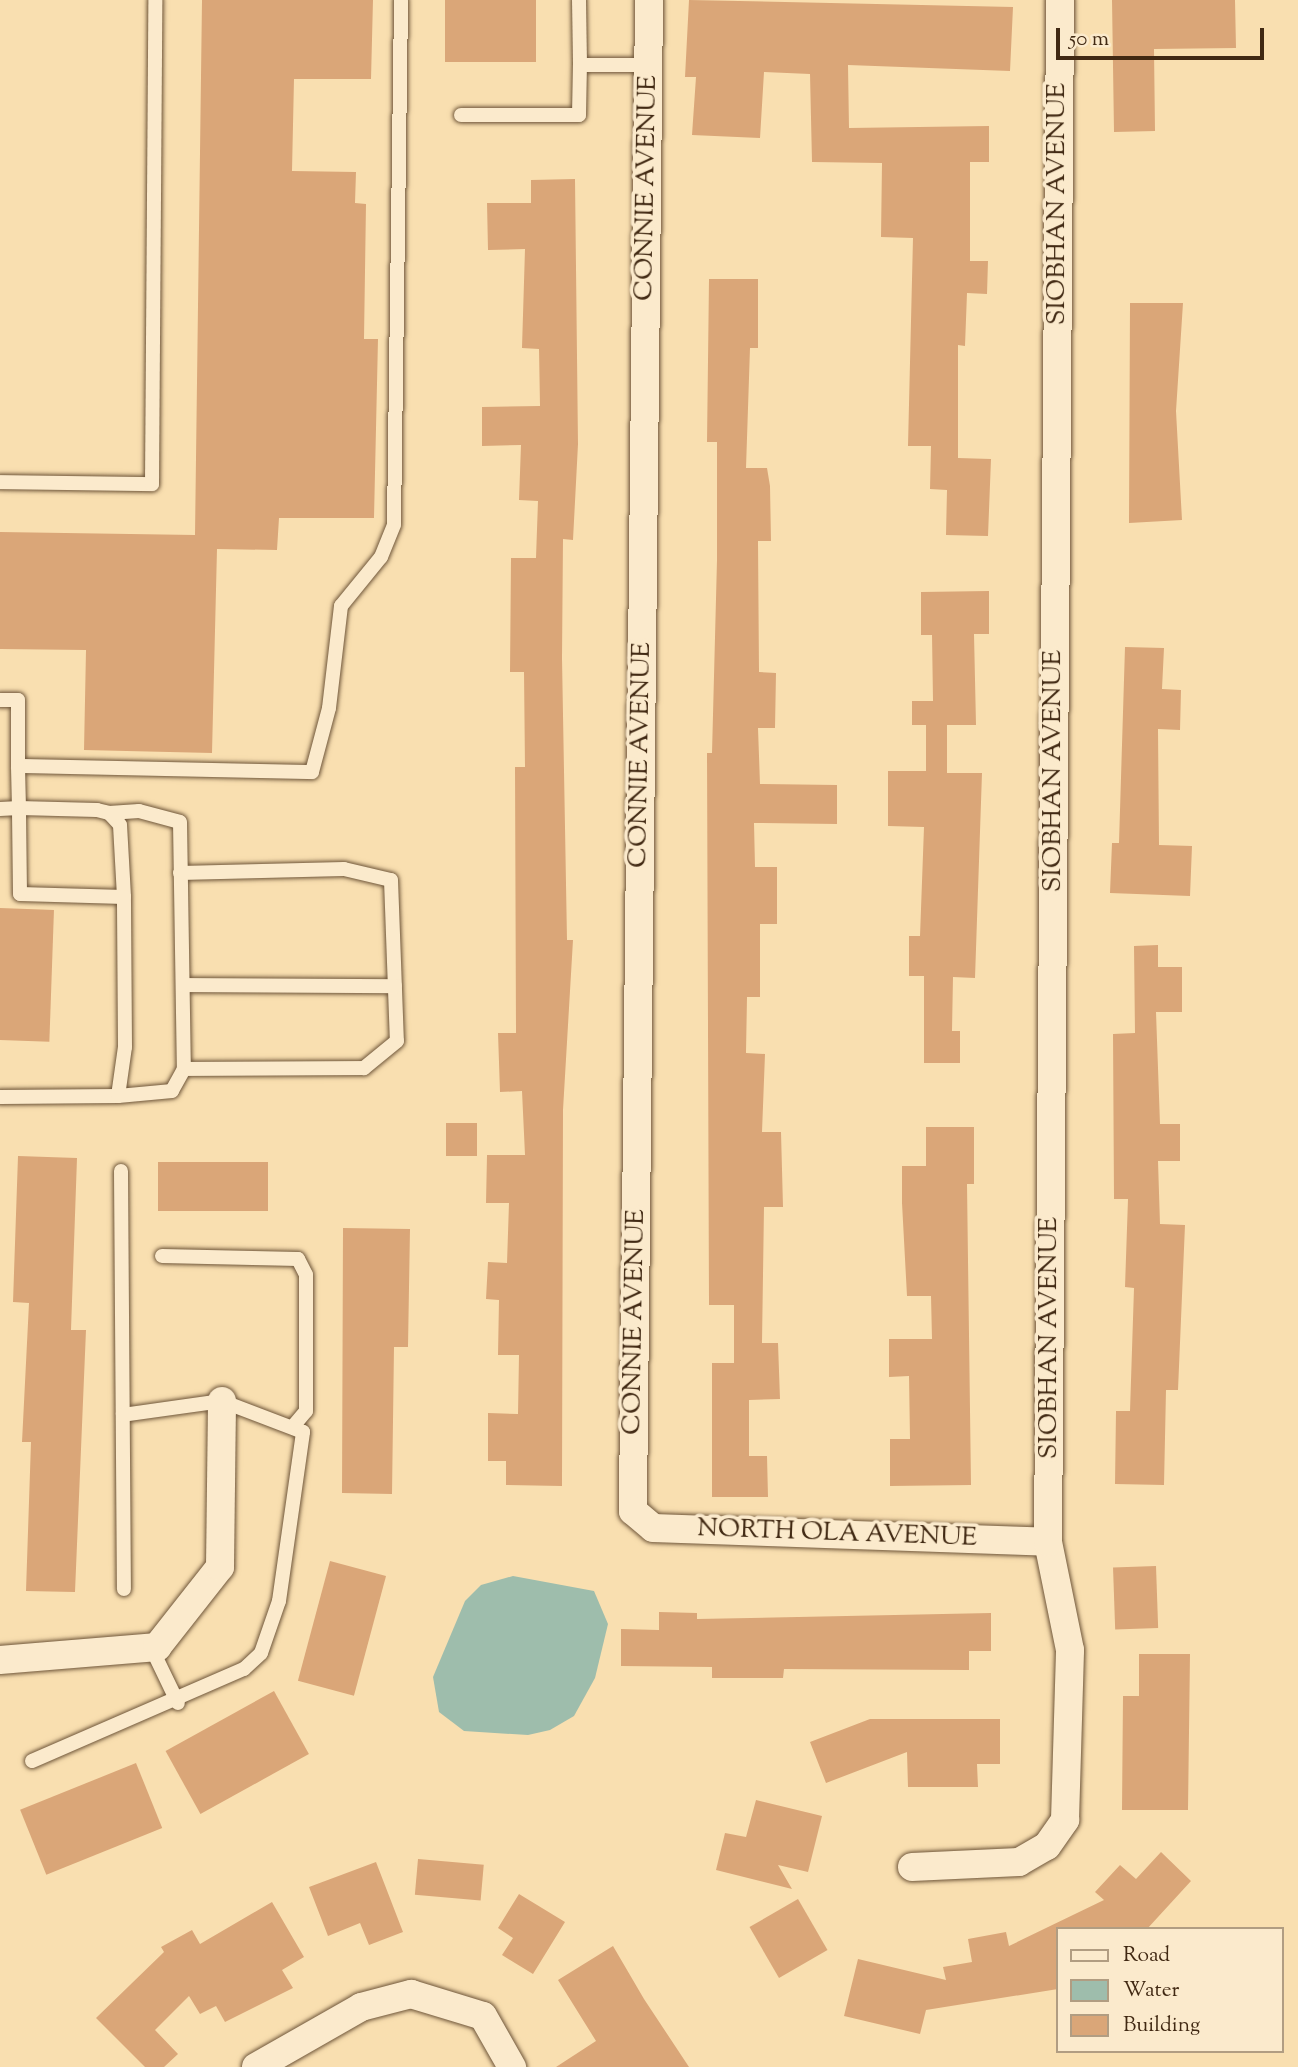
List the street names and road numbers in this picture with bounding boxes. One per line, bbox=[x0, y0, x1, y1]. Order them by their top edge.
street label: CONNIE AVENUE bbox=[629, 75, 665, 301]
street label: SIOBHAN AVENUE bbox=[1042, 83, 1074, 325]
street label: CONNIE AVENUE bbox=[623, 642, 659, 868]
street label: SIOBHAN AVENUE bbox=[1038, 650, 1070, 892]
street label: CONNIE AVENUE bbox=[617, 1209, 653, 1435]
street label: SIOBHAN AVENUE bbox=[1034, 1217, 1066, 1459]
street label: NORTH OLA AVENUE bbox=[697, 1514, 977, 1554]

